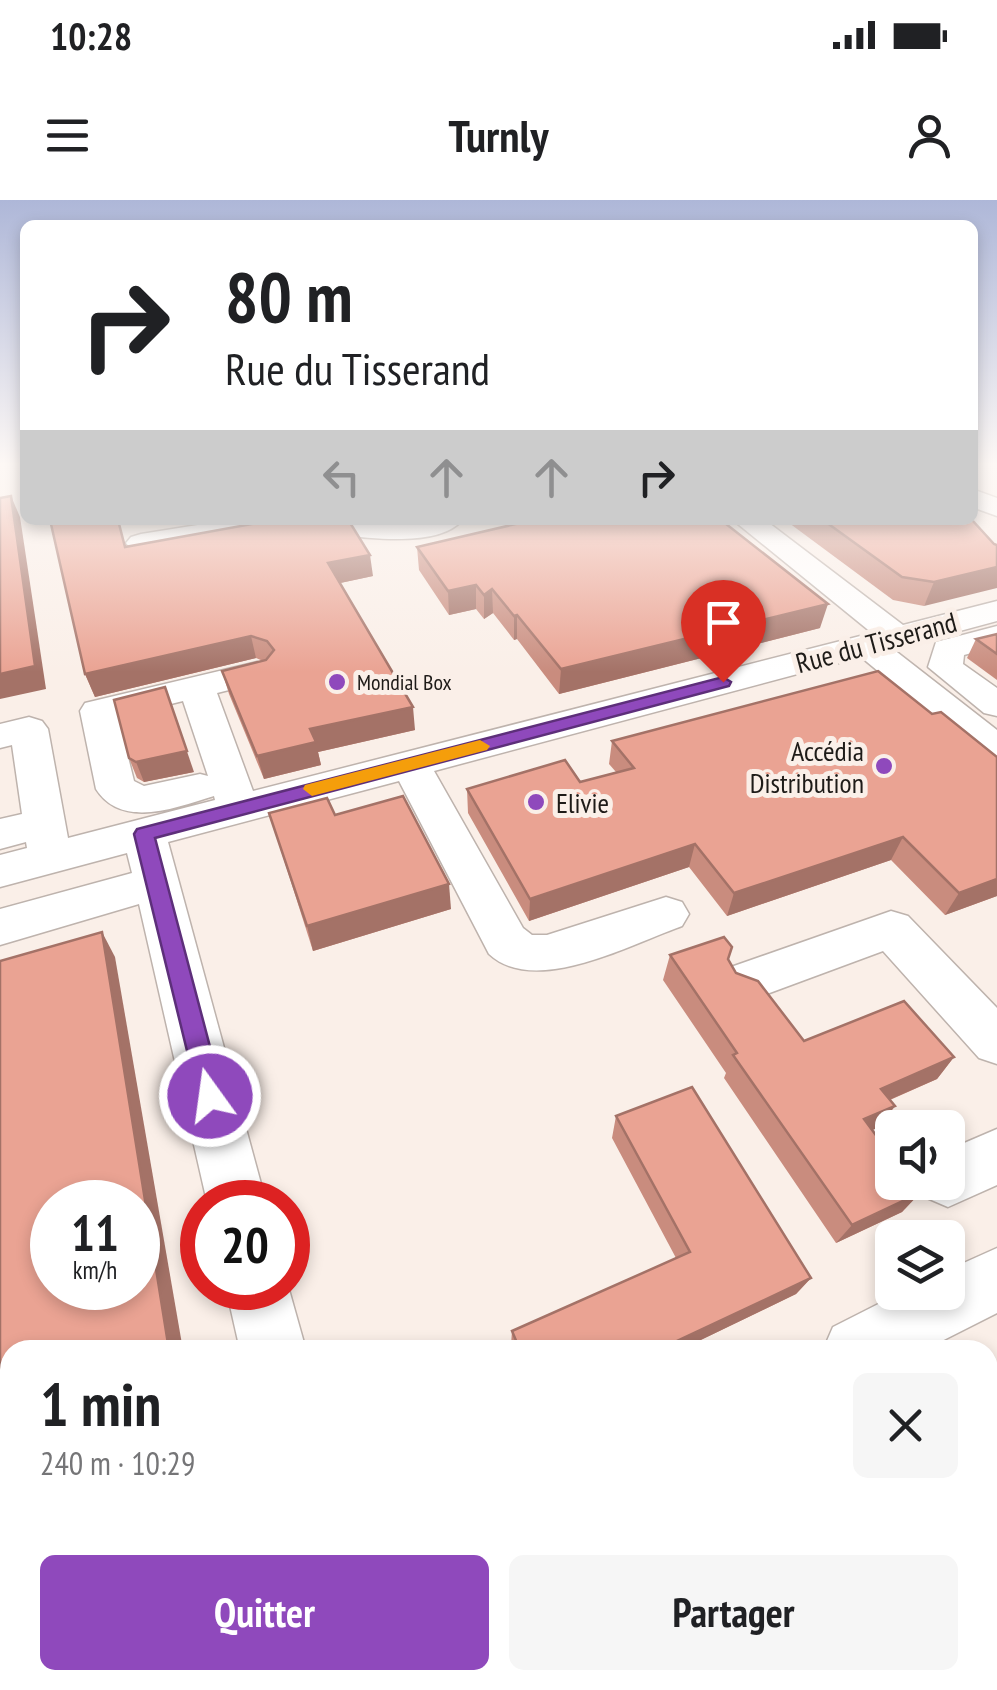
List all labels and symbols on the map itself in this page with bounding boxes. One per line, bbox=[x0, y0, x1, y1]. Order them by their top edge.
pin bbox=[681, 580, 766, 683]
street label: Rue du Tisserand bbox=[792, 603, 960, 681]
place label: Mondial Box bbox=[357, 668, 452, 696]
marker: Mondial Box bbox=[326, 671, 348, 693]
place label: Accédia Distribution bbox=[750, 732, 864, 801]
marker: Accédia Distribution bbox=[873, 755, 895, 777]
place label: Elivie bbox=[556, 784, 609, 821]
marker: Elivie bbox=[525, 791, 547, 813]
position arrow bbox=[158, 1044, 262, 1148]
speed limit sign: 20 bbox=[180, 1180, 310, 1310]

